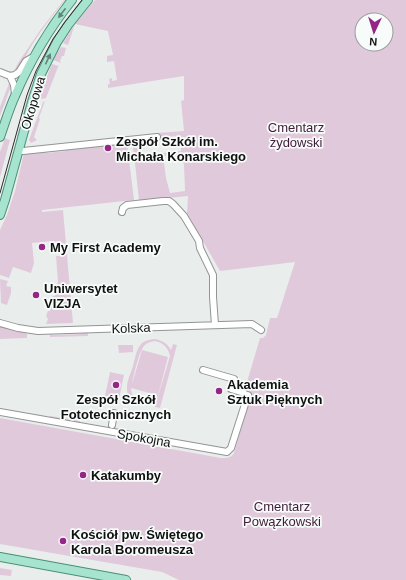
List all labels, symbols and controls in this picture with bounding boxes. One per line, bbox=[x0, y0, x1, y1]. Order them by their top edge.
one-way arrow bbox=[58, 7, 66, 18]
north arrow bbox=[354, 12, 394, 52]
text: N bbox=[369, 36, 378, 48]
one-way arrow bbox=[45, 54, 51, 65]
street label: Okopowa bbox=[18, 74, 48, 131]
park label: Cmentarz żydowski bbox=[268, 120, 324, 150]
place label: Zespół Szkół im. Michała Konarskiego bbox=[116, 134, 246, 164]
marker: Zespół Szkół im. Michała Konarskiego bbox=[103, 143, 113, 153]
place label: My First Academy bbox=[50, 240, 162, 255]
marker: My First Academy bbox=[37, 242, 47, 252]
place label: Uniwersytet VIZJA bbox=[44, 281, 118, 311]
marker: Uniwersytet VIZJA bbox=[31, 290, 41, 300]
street label: Kolska bbox=[111, 320, 152, 336]
place label: Akademia Sztuk Pięknych bbox=[227, 377, 322, 407]
marker: Zespół Szkół Fototechnicznych bbox=[111, 380, 121, 390]
marker: Akademia Sztuk Pięknych bbox=[214, 386, 224, 396]
place label: Zespół Szkół Fototechnicznych bbox=[61, 392, 171, 422]
street label: Spokojna bbox=[116, 426, 173, 450]
place label: Katakumby bbox=[91, 468, 162, 483]
marker: Katakumby bbox=[78, 470, 88, 480]
park label: Cmentarz Powązkowski bbox=[243, 499, 321, 529]
place label: Kościół pw. Świętego Karola Boromeusza bbox=[71, 527, 203, 557]
marker: Kościół pw. Świętego Karola Boromeusza bbox=[58, 536, 68, 546]

